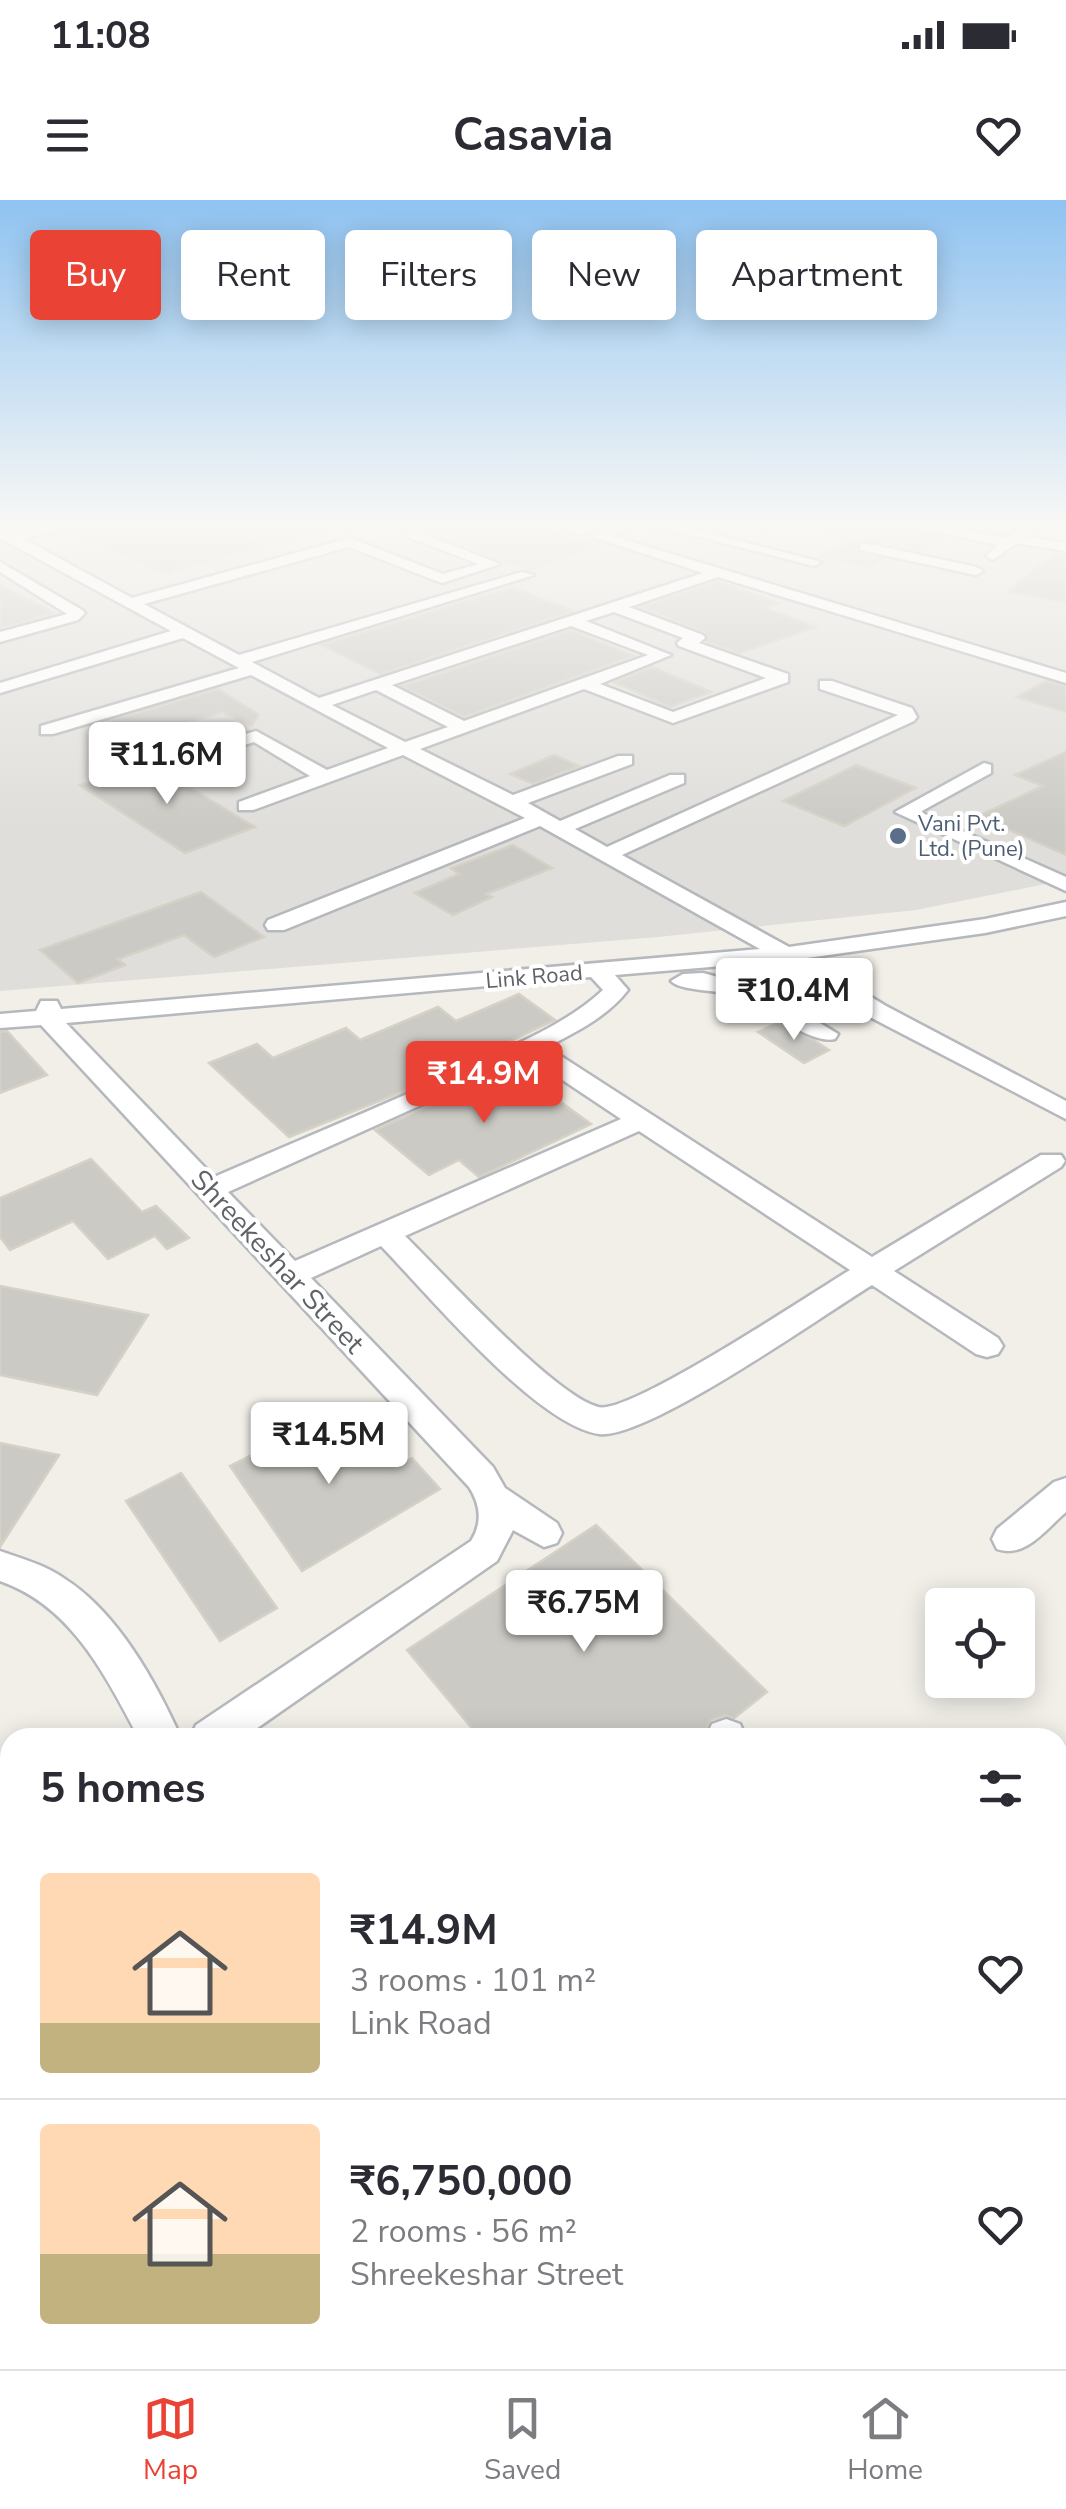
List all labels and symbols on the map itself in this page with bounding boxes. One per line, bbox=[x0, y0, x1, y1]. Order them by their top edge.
pin: ₹11.6M bbox=[86, 722, 248, 807]
place label: Vani Pvt. Ltd. (Pune) bbox=[917, 809, 1025, 864]
marker: Vani Pvt. Ltd. (Pune) bbox=[887, 825, 909, 847]
street label: Link Road bbox=[484, 958, 584, 996]
pin: ₹10.4M bbox=[713, 958, 875, 1043]
pin: ₹14.9M bbox=[403, 1041, 565, 1126]
street label: Shreekeshar Street bbox=[182, 1161, 373, 1362]
pin: ₹14.5M bbox=[248, 1402, 410, 1487]
pin: ₹6.75M bbox=[503, 1570, 665, 1655]

